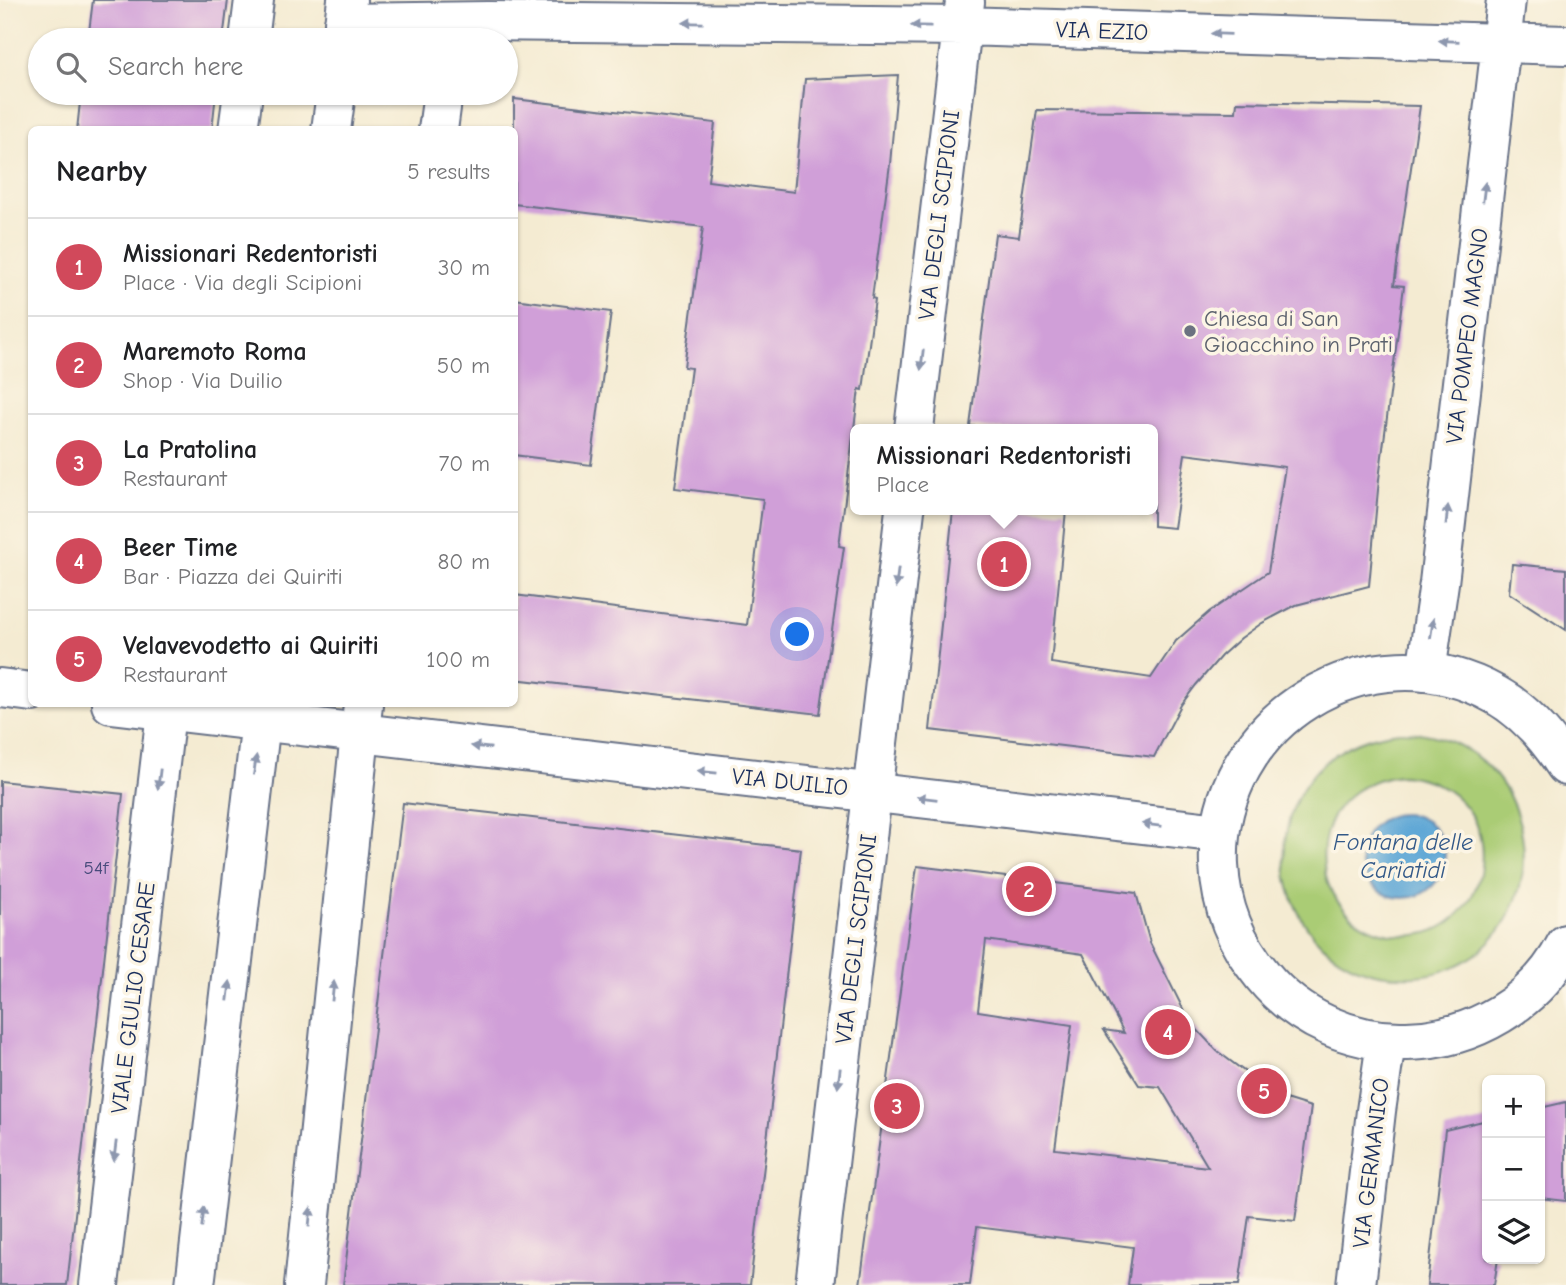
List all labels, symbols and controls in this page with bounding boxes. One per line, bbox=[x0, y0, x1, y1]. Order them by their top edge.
street label: VIA EZIO bbox=[1055, 16, 1149, 46]
one-way arrow bbox=[682, 17, 704, 29]
one-way arrow bbox=[909, 20, 931, 32]
search box bbox=[28, 28, 518, 105]
one-way arrow bbox=[1210, 28, 1232, 40]
one-way arrow bbox=[1438, 35, 1460, 46]
icon: search bbox=[52, 48, 90, 86]
text: Search here bbox=[108, 52, 243, 82]
street label: VIA DEGLI SCIPIONI bbox=[913, 109, 965, 321]
text: Nearby bbox=[56, 154, 147, 189]
text: 5 results bbox=[407, 158, 490, 185]
one-way arrow bbox=[1478, 181, 1489, 203]
street label: VIA POMPEO MAGNO bbox=[1440, 227, 1494, 445]
text: Missionari Redentoristi bbox=[123, 239, 378, 269]
text: 1 bbox=[74, 254, 84, 281]
text: 30 m bbox=[438, 254, 490, 281]
text: Place · Via degli Scipioni bbox=[123, 269, 362, 296]
place label: Chiesa di San Gioacchino in Prati bbox=[1204, 305, 1393, 358]
marker: Chiesa di San Gioacchino in Prati bbox=[1182, 323, 1198, 339]
text: Maremoto Roma bbox=[123, 337, 307, 367]
one-way arrow bbox=[917, 349, 928, 371]
text: 2 bbox=[73, 352, 85, 379]
text: 50 m bbox=[437, 352, 490, 379]
text: Shop · Via Duilio bbox=[123, 367, 283, 394]
popup bbox=[850, 424, 1158, 515]
text: La Pratolina bbox=[123, 435, 257, 465]
text: Missionari Redentoristi bbox=[877, 441, 1131, 471]
text: 3 bbox=[73, 450, 85, 477]
text: 70 m bbox=[438, 450, 490, 477]
text: Restaurant bbox=[123, 465, 227, 492]
text: Place bbox=[877, 471, 929, 498]
one-way arrow bbox=[1441, 504, 1452, 526]
text: Beer Time bbox=[123, 533, 238, 563]
pin: 1 bbox=[981, 538, 1027, 590]
text: 4 bbox=[74, 548, 84, 575]
text: 80 m bbox=[437, 548, 490, 575]
text: Bar · Piazza dei Quiriti bbox=[123, 563, 343, 590]
one-way arrow bbox=[891, 567, 902, 589]
your location bbox=[780, 617, 814, 651]
one-way arrow bbox=[1427, 617, 1438, 639]
text: Velavevodetto ai Quiriti bbox=[123, 631, 379, 661]
text: 5 bbox=[73, 646, 85, 673]
text: 100 m bbox=[426, 646, 490, 673]
text: Restaurant bbox=[123, 661, 227, 688]
one-way arrow bbox=[470, 741, 492, 752]
one-way arrow bbox=[250, 754, 261, 776]
street label: VIA DUILIO bbox=[731, 762, 849, 802]
one-way arrow bbox=[696, 767, 718, 778]
one-way arrow bbox=[153, 768, 164, 790]
one-way arrow bbox=[915, 792, 937, 803]
one-way arrow bbox=[1141, 820, 1163, 831]
water label: Fontana delle Cariatidi bbox=[1333, 828, 1473, 884]
street label: VIA DEGLI SCIPIONI bbox=[830, 833, 882, 1045]
house number: 54f bbox=[84, 857, 110, 879]
pin: 2 bbox=[1006, 863, 1052, 915]
street label: VIALE GIULIO CESARE bbox=[105, 881, 161, 1115]
one-way arrow bbox=[223, 980, 234, 1002]
one-way arrow bbox=[328, 980, 339, 1002]
pin: 4 bbox=[1145, 1006, 1191, 1058]
pin: 5 bbox=[1241, 1065, 1287, 1117]
one-way arrow bbox=[834, 1067, 845, 1089]
map controls bbox=[1482, 1075, 1545, 1264]
button: + bbox=[1482, 1075, 1545, 1138]
street label: VIA GERMANICO bbox=[1347, 1076, 1395, 1250]
pin: 3 bbox=[874, 1080, 920, 1132]
button: − bbox=[1482, 1138, 1545, 1201]
one-way arrow bbox=[109, 1140, 120, 1162]
button: layers bbox=[1482, 1201, 1545, 1264]
one-way arrow bbox=[197, 1206, 208, 1228]
one-way arrow bbox=[305, 1206, 316, 1228]

